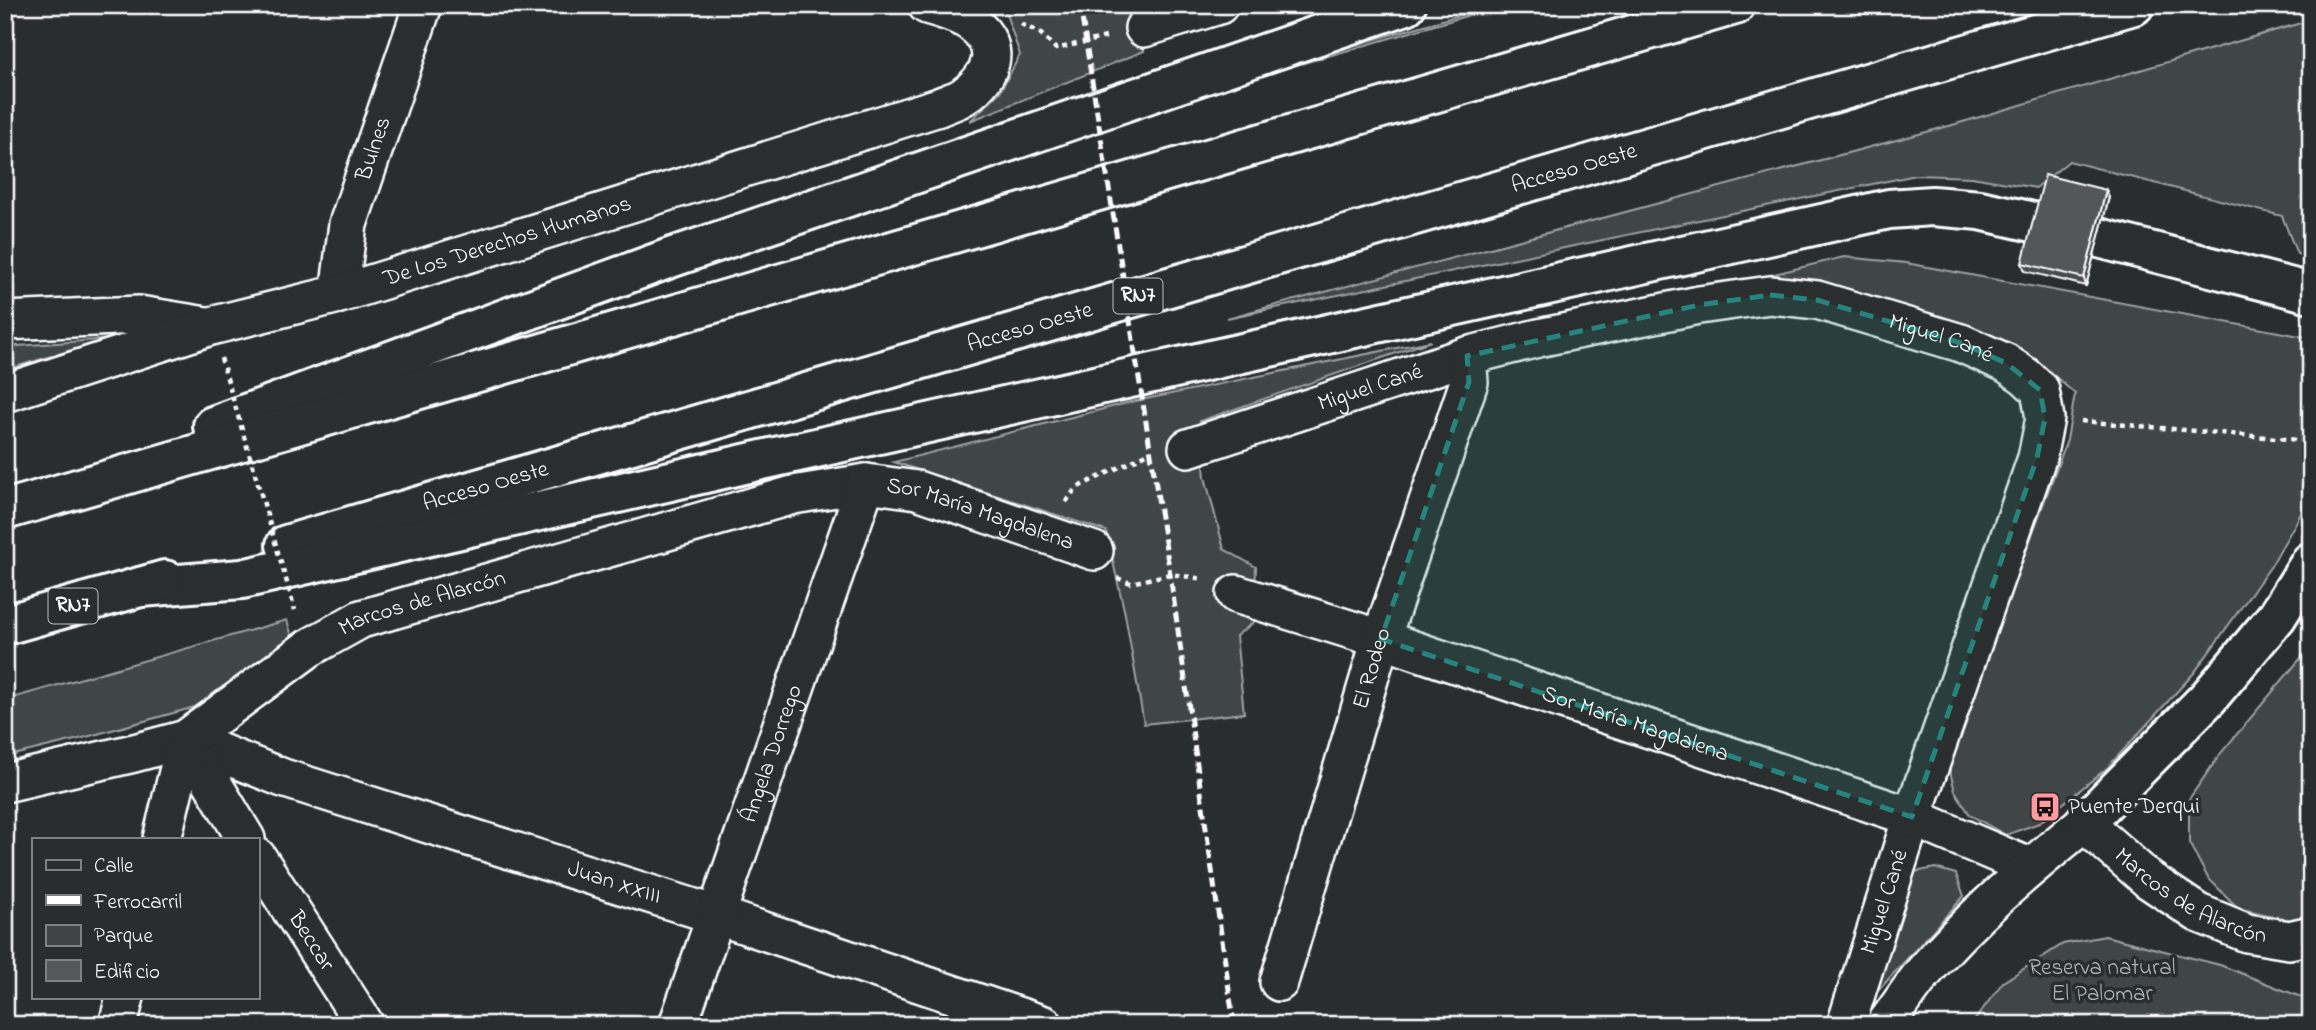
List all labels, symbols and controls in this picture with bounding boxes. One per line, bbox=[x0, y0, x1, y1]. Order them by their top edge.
street label: Bulnes bbox=[347, 112, 400, 186]
street label: Acceso Oeste bbox=[1507, 134, 1642, 203]
street label: De Los Derechos Humanos bbox=[378, 187, 635, 296]
road number: RN7 bbox=[1114, 278, 1162, 314]
street label: Acceso Oeste bbox=[963, 293, 1097, 362]
street label: Miguel Cané bbox=[1885, 306, 1999, 372]
street label: Miguel Cané bbox=[1314, 355, 1428, 420]
street label: Acceso Oeste bbox=[419, 452, 553, 521]
street label: Sor María Magdalena bbox=[885, 470, 1078, 559]
street label: Marcos de Alarcón bbox=[332, 562, 510, 645]
road number: RN7 bbox=[48, 588, 98, 624]
street label: El Rodeo bbox=[1344, 623, 1400, 713]
street label: Sor María Magdalena bbox=[1537, 678, 1733, 771]
street label: Ángela Dorrego bbox=[732, 680, 811, 827]
bus stop icon: Puente Derqui bbox=[2028, 790, 2062, 824]
place label: Puente Derqui bbox=[2068, 791, 2200, 824]
legend bbox=[32, 838, 259, 998]
street label: Marcos de Alarcón bbox=[2107, 840, 2269, 952]
street label: Miguel Cané bbox=[1853, 845, 1919, 959]
text: Calle bbox=[94, 852, 134, 882]
street label: Juan XXIII bbox=[563, 853, 665, 913]
text: Ferrocarril bbox=[93, 888, 182, 918]
street label: Beccar bbox=[279, 904, 343, 978]
text: Parque bbox=[94, 922, 153, 952]
park label: Reserva natural El Palomar bbox=[2028, 952, 2176, 1011]
text: Edificio bbox=[94, 958, 160, 988]

